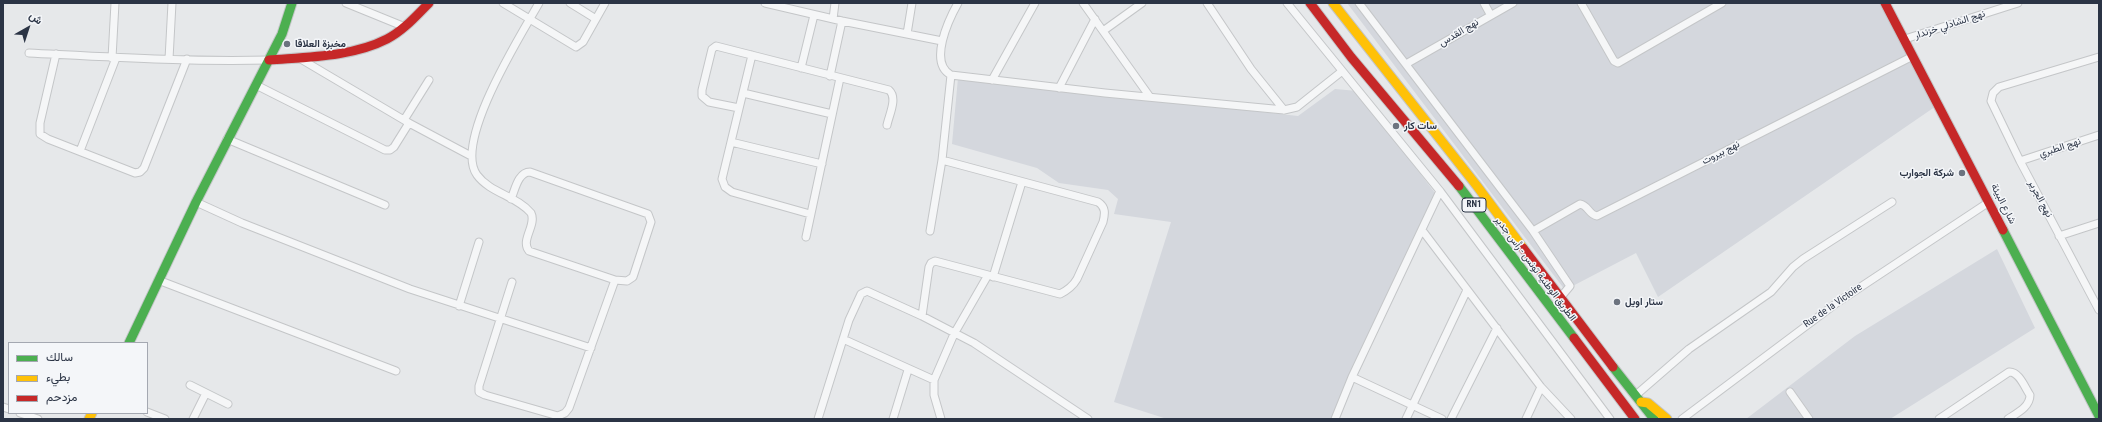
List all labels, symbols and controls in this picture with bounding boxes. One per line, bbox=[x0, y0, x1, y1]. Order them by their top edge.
north arrow bbox=[8, 8, 48, 48]
street label: نهج الشادلي خزندار bbox=[1913, 8, 1987, 42]
text: ش bbox=[27, 9, 45, 27]
street label: نهج القدس bbox=[1437, 16, 1481, 50]
place label: مخبزة العلاقا bbox=[295, 38, 346, 50]
marker: مخبزة العلاقا bbox=[282, 39, 292, 49]
place label: سات كار bbox=[1404, 120, 1437, 132]
marker: سات كار bbox=[1391, 121, 1401, 131]
street label: نهج الطبري bbox=[2038, 136, 2082, 160]
street label: نهج بيروت bbox=[1700, 138, 1742, 168]
place label: شركة الجوارب bbox=[1900, 167, 1954, 179]
marker: شركة الجوارب bbox=[1957, 168, 1967, 178]
street label: نهج الجرير bbox=[2025, 178, 2055, 220]
street label: شارع البيئة bbox=[1988, 182, 2018, 226]
road number: RN1 bbox=[1462, 198, 1486, 212]
street label: الطريق الوطنية تونس - رأس جدير bbox=[1492, 214, 1578, 324]
street label: Rue de la Victoire bbox=[1801, 281, 1865, 331]
place label: ستار اويل bbox=[1625, 296, 1663, 308]
marker: ستار اويل bbox=[1612, 297, 1622, 307]
legend bbox=[8, 342, 148, 414]
text: سالك bbox=[46, 350, 73, 364]
text: بطيء bbox=[46, 370, 70, 384]
text: مزدحم bbox=[46, 390, 77, 404]

